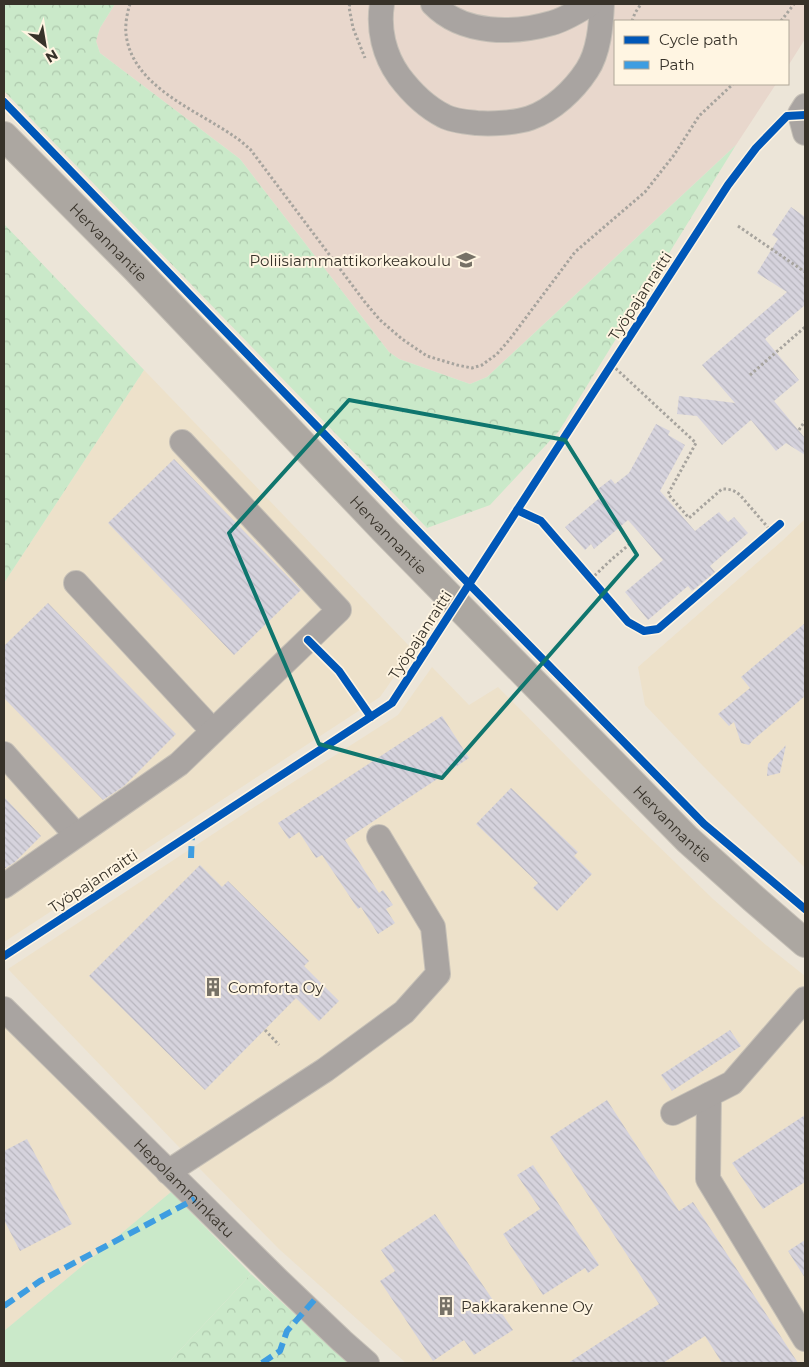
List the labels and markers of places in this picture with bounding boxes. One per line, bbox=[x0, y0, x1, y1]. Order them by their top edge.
school or university icon: Poliisiammattikorkeakoulu bbox=[455, 249, 477, 271]
place label: Poliisiammattikorkeakoulu bbox=[249, 251, 451, 270]
building icon: Comforta Oy bbox=[202, 976, 224, 998]
place label: Comforta Oy bbox=[228, 978, 324, 997]
building icon: Pakkarakenne Oy bbox=[435, 1295, 457, 1317]
place label: Pakkarakenne Oy bbox=[461, 1297, 594, 1316]

